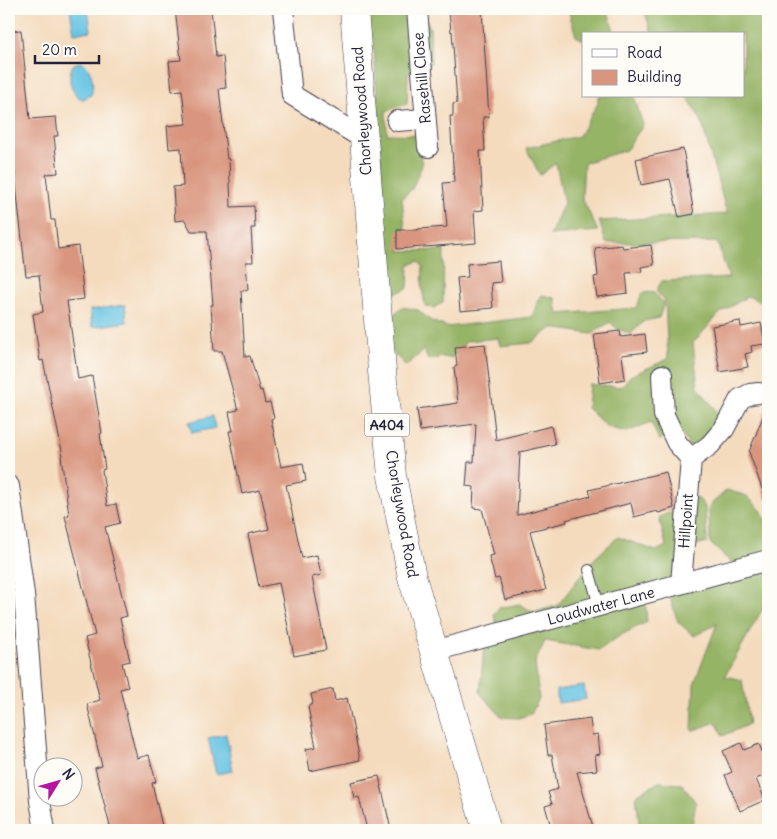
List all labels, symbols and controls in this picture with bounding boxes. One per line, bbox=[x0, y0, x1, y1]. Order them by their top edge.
street label: Rasehill Close bbox=[408, 31, 435, 125]
scale bar bbox=[35, 32, 99, 64]
legend bbox=[582, 32, 744, 98]
text: 20 m bbox=[42, 40, 77, 59]
text: Road bbox=[627, 43, 662, 62]
street label: Chorleywood Road bbox=[348, 46, 375, 176]
text: Building bbox=[627, 67, 682, 86]
road number: A404 bbox=[364, 414, 410, 436]
street label: Chorleywood Road bbox=[382, 449, 423, 579]
street label: Hillpoint bbox=[674, 493, 697, 549]
street label: Loudwater Lane bbox=[545, 582, 657, 629]
north arrow bbox=[32, 756, 82, 806]
text: N bbox=[58, 765, 78, 783]

